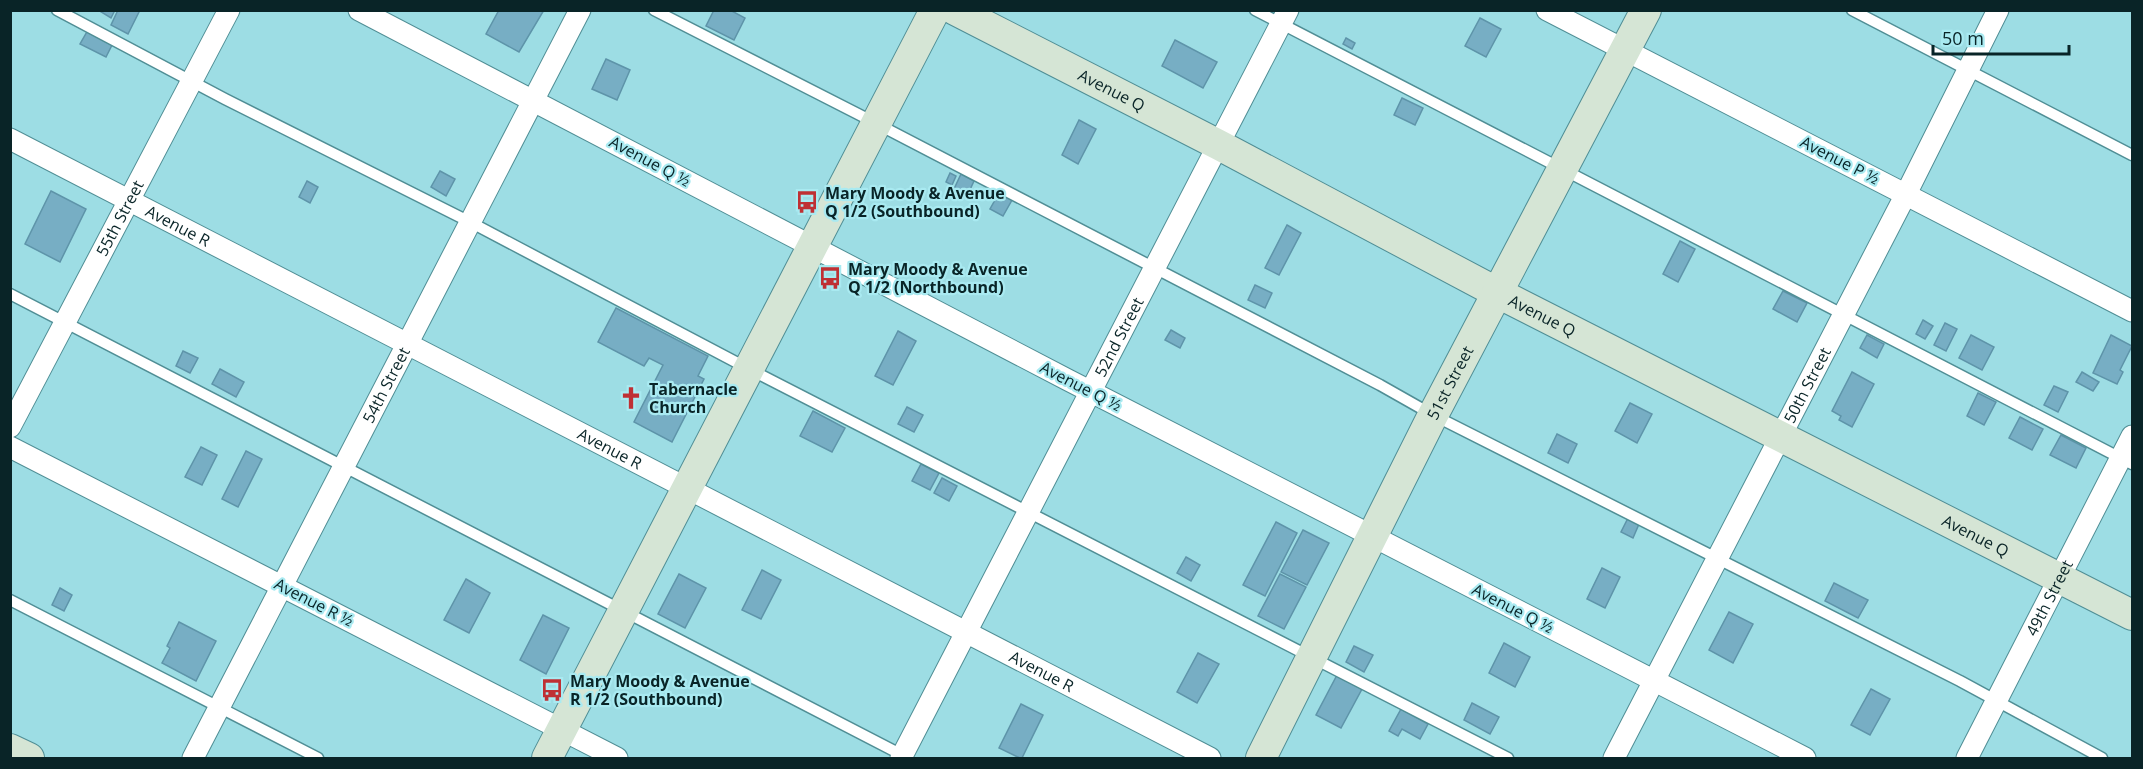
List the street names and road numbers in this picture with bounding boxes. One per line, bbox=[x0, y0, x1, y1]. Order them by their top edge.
street label: Avenue Q bbox=[1074, 64, 1149, 116]
street label: Avenue Q ½ bbox=[606, 130, 694, 192]
street label: Avenue P ½ bbox=[1797, 131, 1883, 189]
street label: 55th Street bbox=[91, 176, 149, 260]
street label: Avenue R bbox=[142, 200, 214, 251]
street label: Avenue Q bbox=[1505, 289, 1580, 342]
street label: 52nd Street bbox=[1089, 293, 1149, 381]
street label: 51st Street bbox=[1421, 342, 1479, 424]
street label: 54th Street bbox=[357, 343, 415, 427]
street label: 50th Street bbox=[1778, 343, 1836, 427]
street label: Avenue Q ½ bbox=[1036, 356, 1126, 416]
street label: Avenue R bbox=[574, 423, 646, 474]
street label: Avenue Q bbox=[1938, 509, 2013, 562]
street label: 49th Street bbox=[2020, 556, 2078, 640]
street label: Avenue R ½ bbox=[271, 573, 357, 631]
street label: Avenue Q ½ bbox=[1468, 578, 1558, 638]
street label: Avenue R bbox=[1006, 645, 1078, 697]

